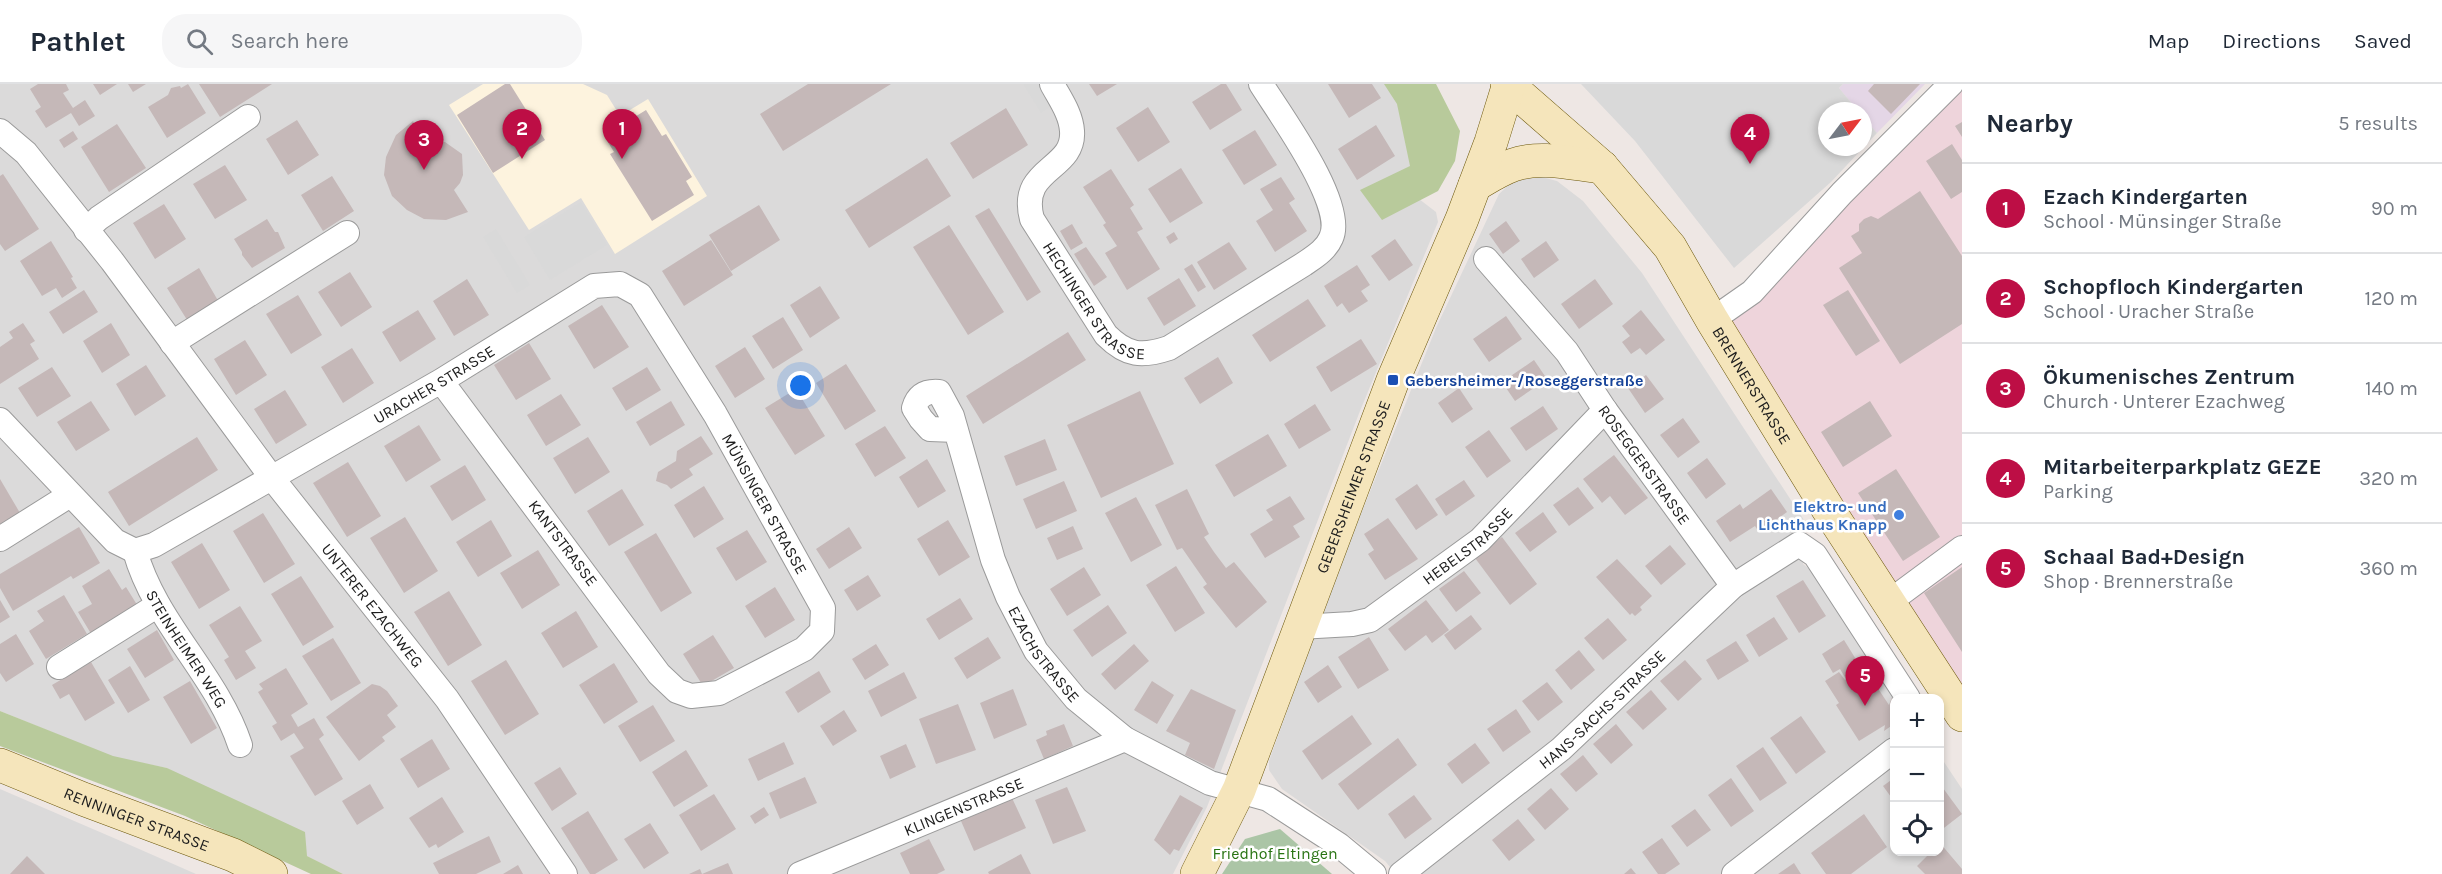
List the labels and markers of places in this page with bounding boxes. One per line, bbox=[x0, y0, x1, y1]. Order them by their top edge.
pin: 2 bbox=[502, 110, 542, 159]
pin: 1 bbox=[602, 110, 642, 159]
pin: 4 bbox=[1730, 115, 1770, 164]
pin: 3 bbox=[404, 120, 444, 170]
place label: Gebersheimer-/Roseggerstraße bbox=[1405, 371, 1643, 390]
marker: Gebersheimer-/Roseggerstraße bbox=[1386, 373, 1400, 387]
place label: Elektro- und Lichthaus Knapp bbox=[1758, 497, 1887, 534]
marker: Elektro- und Lichthaus Knapp bbox=[1892, 508, 1906, 522]
pin: 5 bbox=[1846, 656, 1884, 706]

